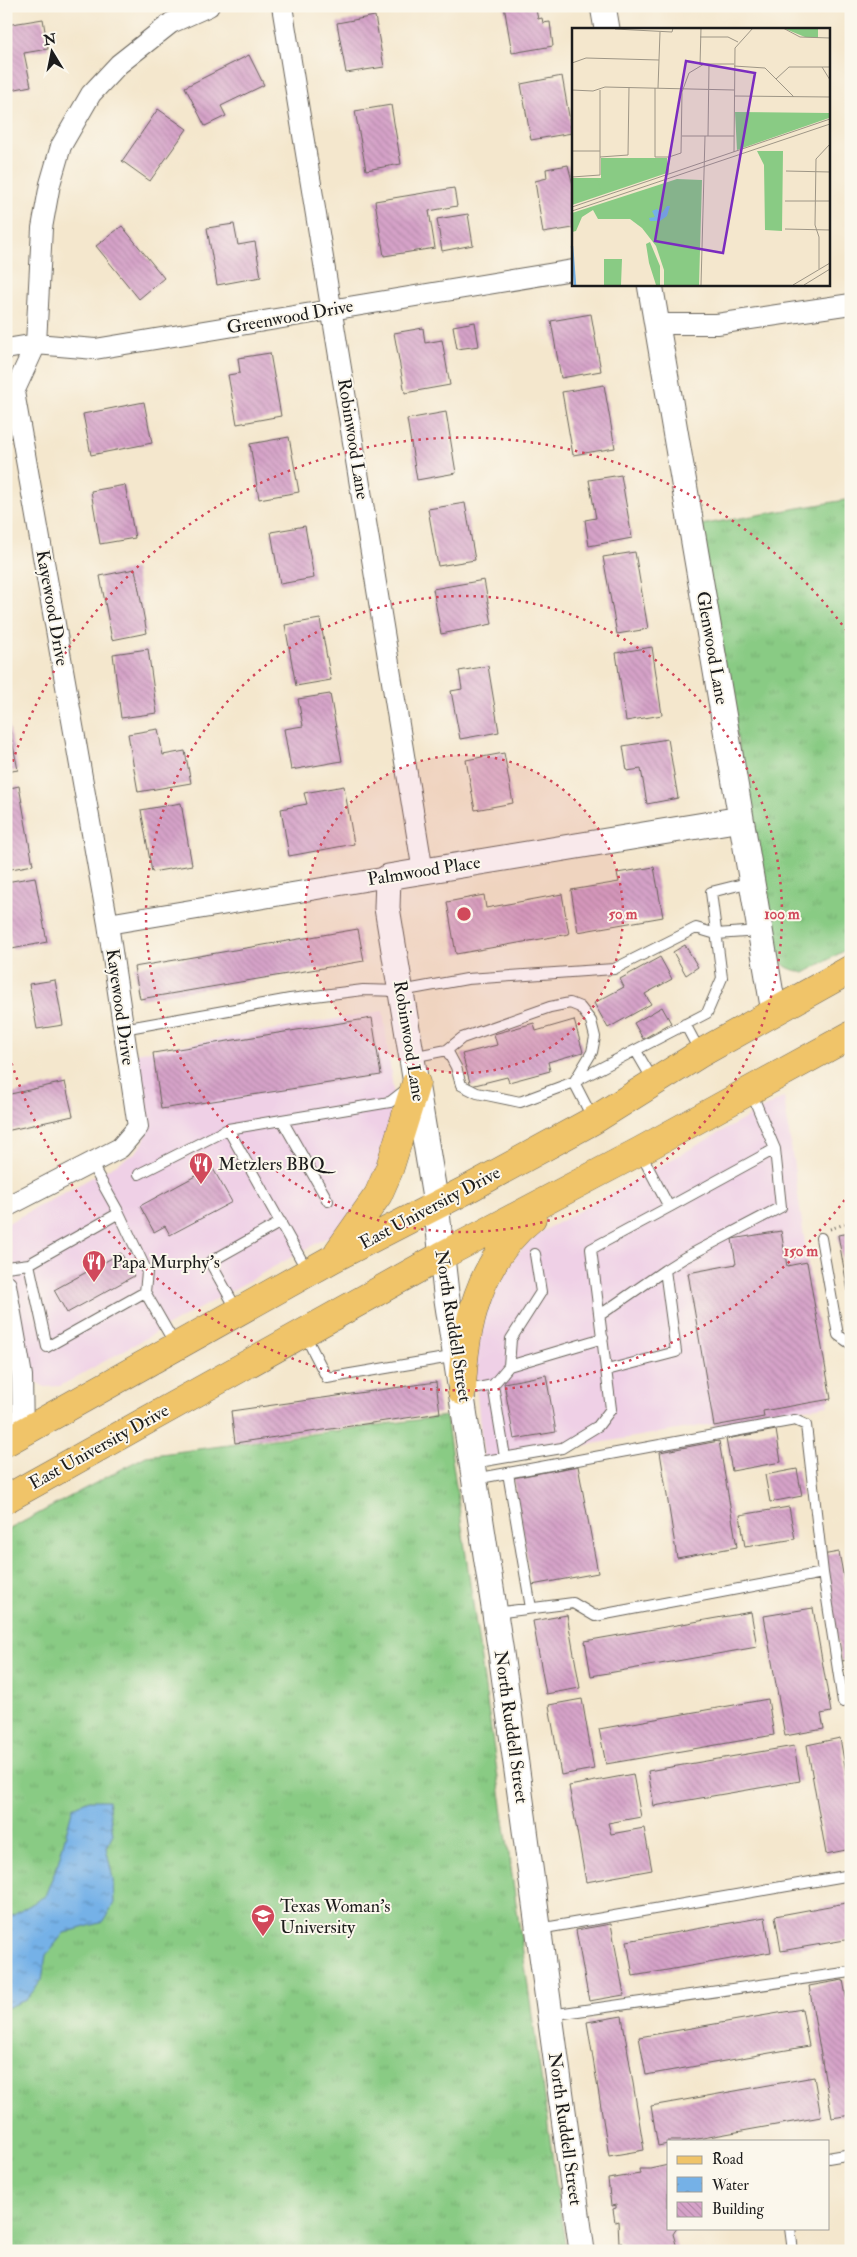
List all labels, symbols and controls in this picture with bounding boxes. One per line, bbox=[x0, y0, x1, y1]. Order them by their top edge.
north arrow bbox=[28, 28, 78, 78]
inset map bbox=[572, 28, 830, 285]
text: N bbox=[41, 30, 58, 49]
street label: Greenwood Drive bbox=[225, 294, 356, 339]
street label: Robinwood Lane bbox=[332, 377, 374, 502]
street label: Kayewood Drive bbox=[30, 548, 74, 668]
street label: Glenwood Lane bbox=[691, 590, 733, 707]
street label: Palmwood Place bbox=[366, 851, 483, 891]
centre of rings bbox=[455, 905, 473, 923]
text: 50 m bbox=[609, 905, 638, 924]
text: 100 m bbox=[764, 905, 800, 924]
street label: Kayewood Drive bbox=[100, 947, 140, 1067]
street label: Robinwood Lane bbox=[388, 979, 430, 1104]
restaurant icon: Metzlers BBQ bbox=[188, 1151, 214, 1185]
place label: Metzlers BBQ bbox=[218, 1153, 336, 1176]
street label: East University Drive bbox=[356, 1161, 505, 1255]
text: 150 m bbox=[784, 1242, 818, 1261]
street label: North Ruddell Street bbox=[430, 1248, 476, 1404]
restaurant icon: Papa Murphy's bbox=[81, 1249, 107, 1283]
place label: Papa Murphy's bbox=[112, 1251, 220, 1274]
street label: East University Drive bbox=[25, 1399, 173, 1495]
street label: North Ruddell Street bbox=[489, 1649, 533, 1805]
place label: Texas Woman's University bbox=[280, 1895, 390, 1939]
school or university icon: Texas Woman's University bbox=[250, 1903, 276, 1937]
street label: North Ruddell Street bbox=[543, 2051, 587, 2207]
legend bbox=[667, 2140, 830, 2230]
text: Road bbox=[712, 2150, 744, 2169]
text: Water bbox=[711, 2176, 749, 2195]
text: Building bbox=[712, 2200, 764, 2219]

